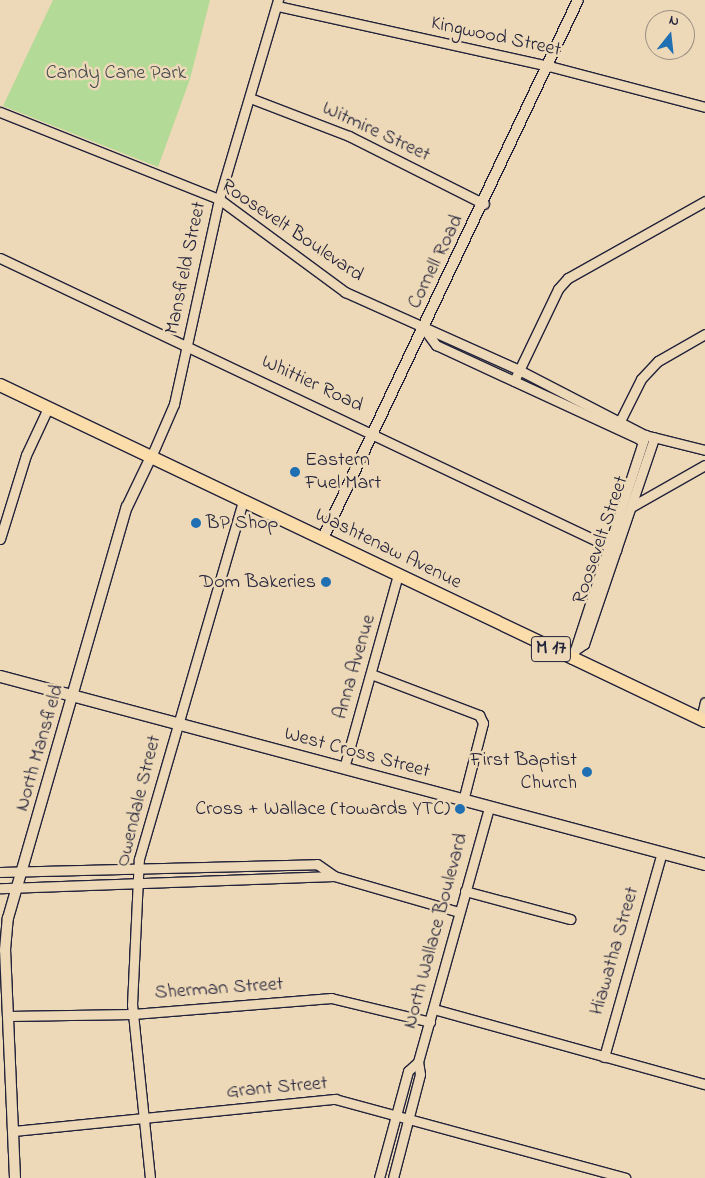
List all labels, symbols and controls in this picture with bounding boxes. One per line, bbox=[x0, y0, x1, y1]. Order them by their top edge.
north arrow bbox=[645, 10, 695, 60]
text: N bbox=[667, 10, 681, 32]
street label: Kingwood Street bbox=[429, 11, 563, 63]
park label: Candy Cane Park bbox=[46, 61, 186, 85]
street label: Witmire Street bbox=[318, 97, 434, 167]
street label: Roosevelt Boulevard bbox=[216, 174, 368, 288]
street label: Mansfield Street bbox=[160, 200, 212, 336]
street label: Cornell Road bbox=[403, 211, 469, 313]
street label: Whittier Road bbox=[257, 350, 367, 418]
place label: Eastern Fuel Mart bbox=[305, 449, 381, 496]
marker: Eastern Fuel Mart bbox=[289, 466, 301, 478]
street label: Roosevelt Street bbox=[568, 473, 634, 607]
street label: Washtenaw Avenue bbox=[311, 503, 465, 595]
place label: BP Shop bbox=[206, 511, 278, 535]
marker: BP Shop bbox=[190, 517, 202, 529]
place label: Dom Bakeries bbox=[199, 570, 316, 594]
marker: Dom Bakeries bbox=[320, 576, 332, 588]
street label: Anna Avenue bbox=[329, 612, 381, 722]
road number: M 17 bbox=[530, 633, 572, 666]
street label: North Mansfield bbox=[10, 682, 70, 814]
street label: West Cross Street bbox=[282, 722, 432, 784]
street label: Owendale Street bbox=[111, 733, 167, 869]
place label: First Baptist Church bbox=[470, 748, 577, 795]
marker: First Baptist Church bbox=[581, 766, 593, 778]
place label: Cross + Wallace (towards YTC) bbox=[195, 797, 450, 821]
marker: Cross + Wallace (towards YTC) bbox=[454, 803, 466, 815]
street label: North Wallace Boulevard bbox=[398, 831, 474, 1031]
street label: Hiawatha Street bbox=[585, 884, 645, 1018]
street label: Sherman Street bbox=[154, 973, 284, 1005]
street label: Grant Street bbox=[225, 1072, 329, 1104]

